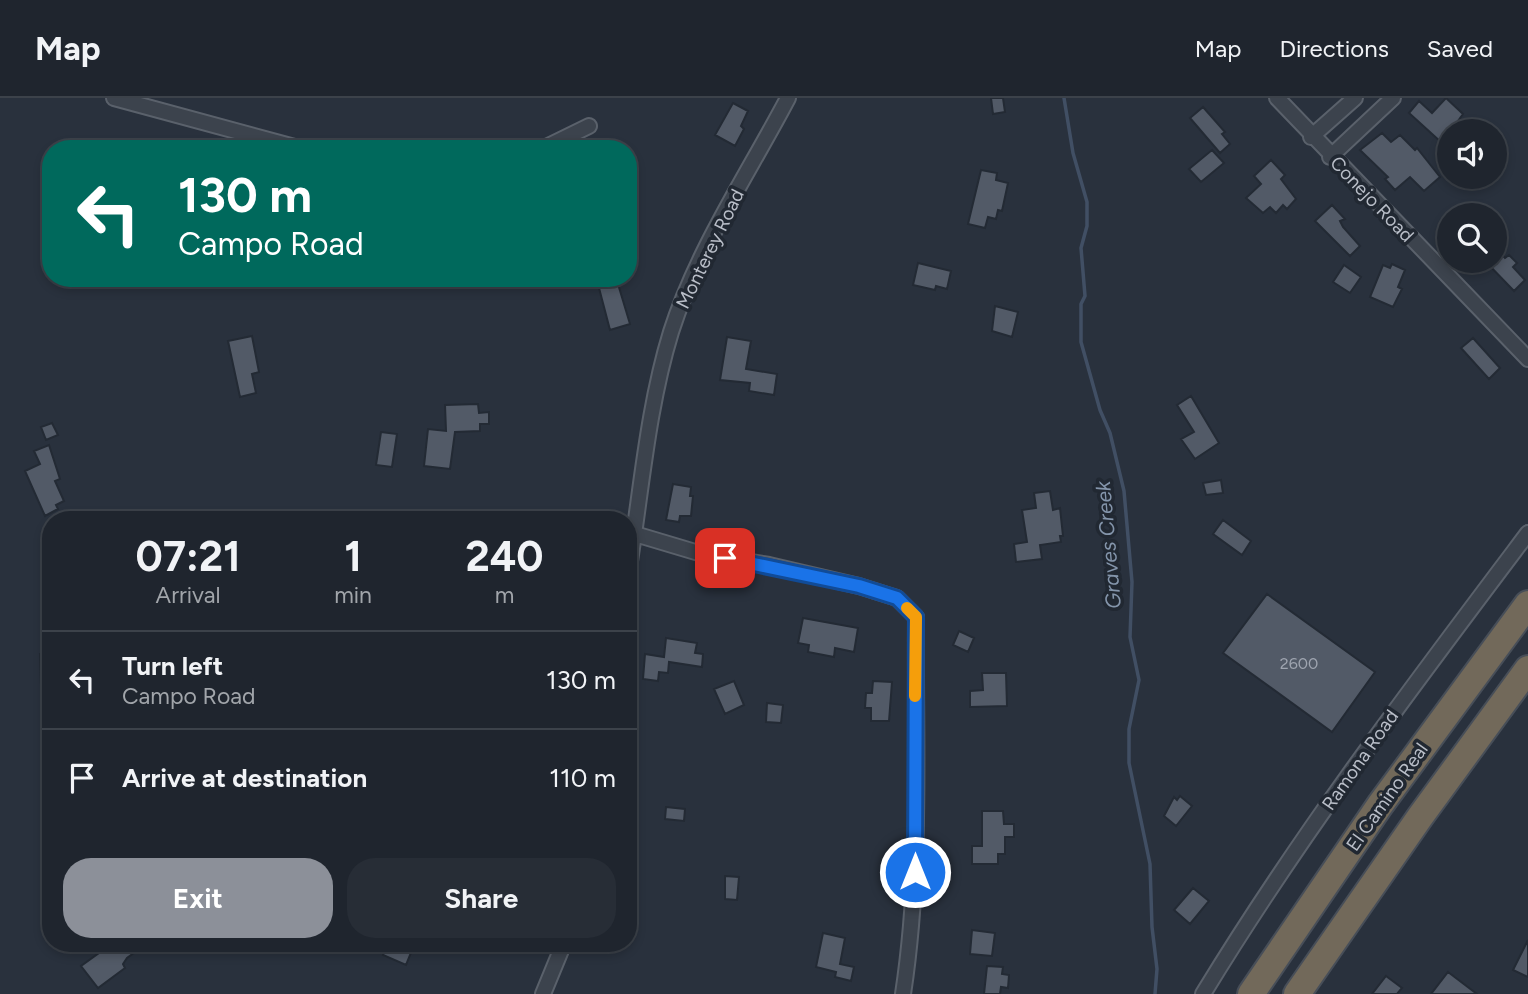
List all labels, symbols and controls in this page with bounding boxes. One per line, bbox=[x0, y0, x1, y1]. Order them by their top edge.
text: Map bbox=[35, 29, 101, 68]
text: Map bbox=[1195, 34, 1241, 63]
text: Directions bbox=[1279, 34, 1389, 63]
text: Saved bbox=[1427, 34, 1493, 63]
map controls bbox=[1437, 119, 1507, 273]
button: sound bbox=[1437, 119, 1507, 189]
street label: Conejo Road bbox=[1325, 151, 1419, 247]
text: 130 m bbox=[178, 165, 312, 224]
icon: left bbox=[63, 168, 154, 259]
street label: Monterey Road bbox=[671, 185, 749, 313]
button: search bbox=[1437, 203, 1507, 273]
text: Campo Road bbox=[178, 225, 364, 263]
water label: Graves Creek bbox=[1090, 479, 1126, 610]
pin bbox=[695, 528, 755, 588]
text: 07:21 bbox=[135, 531, 241, 582]
text: 1 bbox=[344, 531, 362, 582]
text: 240 bbox=[465, 531, 544, 582]
icon: arrive bbox=[706, 539, 744, 577]
text: Arrival bbox=[156, 581, 221, 609]
text: min bbox=[334, 581, 372, 609]
text: m bbox=[495, 581, 514, 609]
text: Turn left bbox=[122, 650, 223, 682]
house number: 2600 bbox=[1280, 654, 1318, 673]
icon: left bbox=[63, 661, 101, 699]
text: 130 m bbox=[546, 664, 616, 696]
text: Campo Road bbox=[122, 682, 255, 710]
street label: Ramona Road bbox=[1317, 705, 1403, 815]
street label: El Camino Real bbox=[1341, 739, 1433, 855]
icon: arrive bbox=[63, 759, 101, 797]
text: Arrive at destination bbox=[122, 762, 367, 794]
text: 110 m bbox=[549, 762, 616, 794]
position arrow bbox=[878, 835, 952, 909]
button: Exit bbox=[63, 858, 333, 938]
button: Share bbox=[347, 858, 616, 938]

